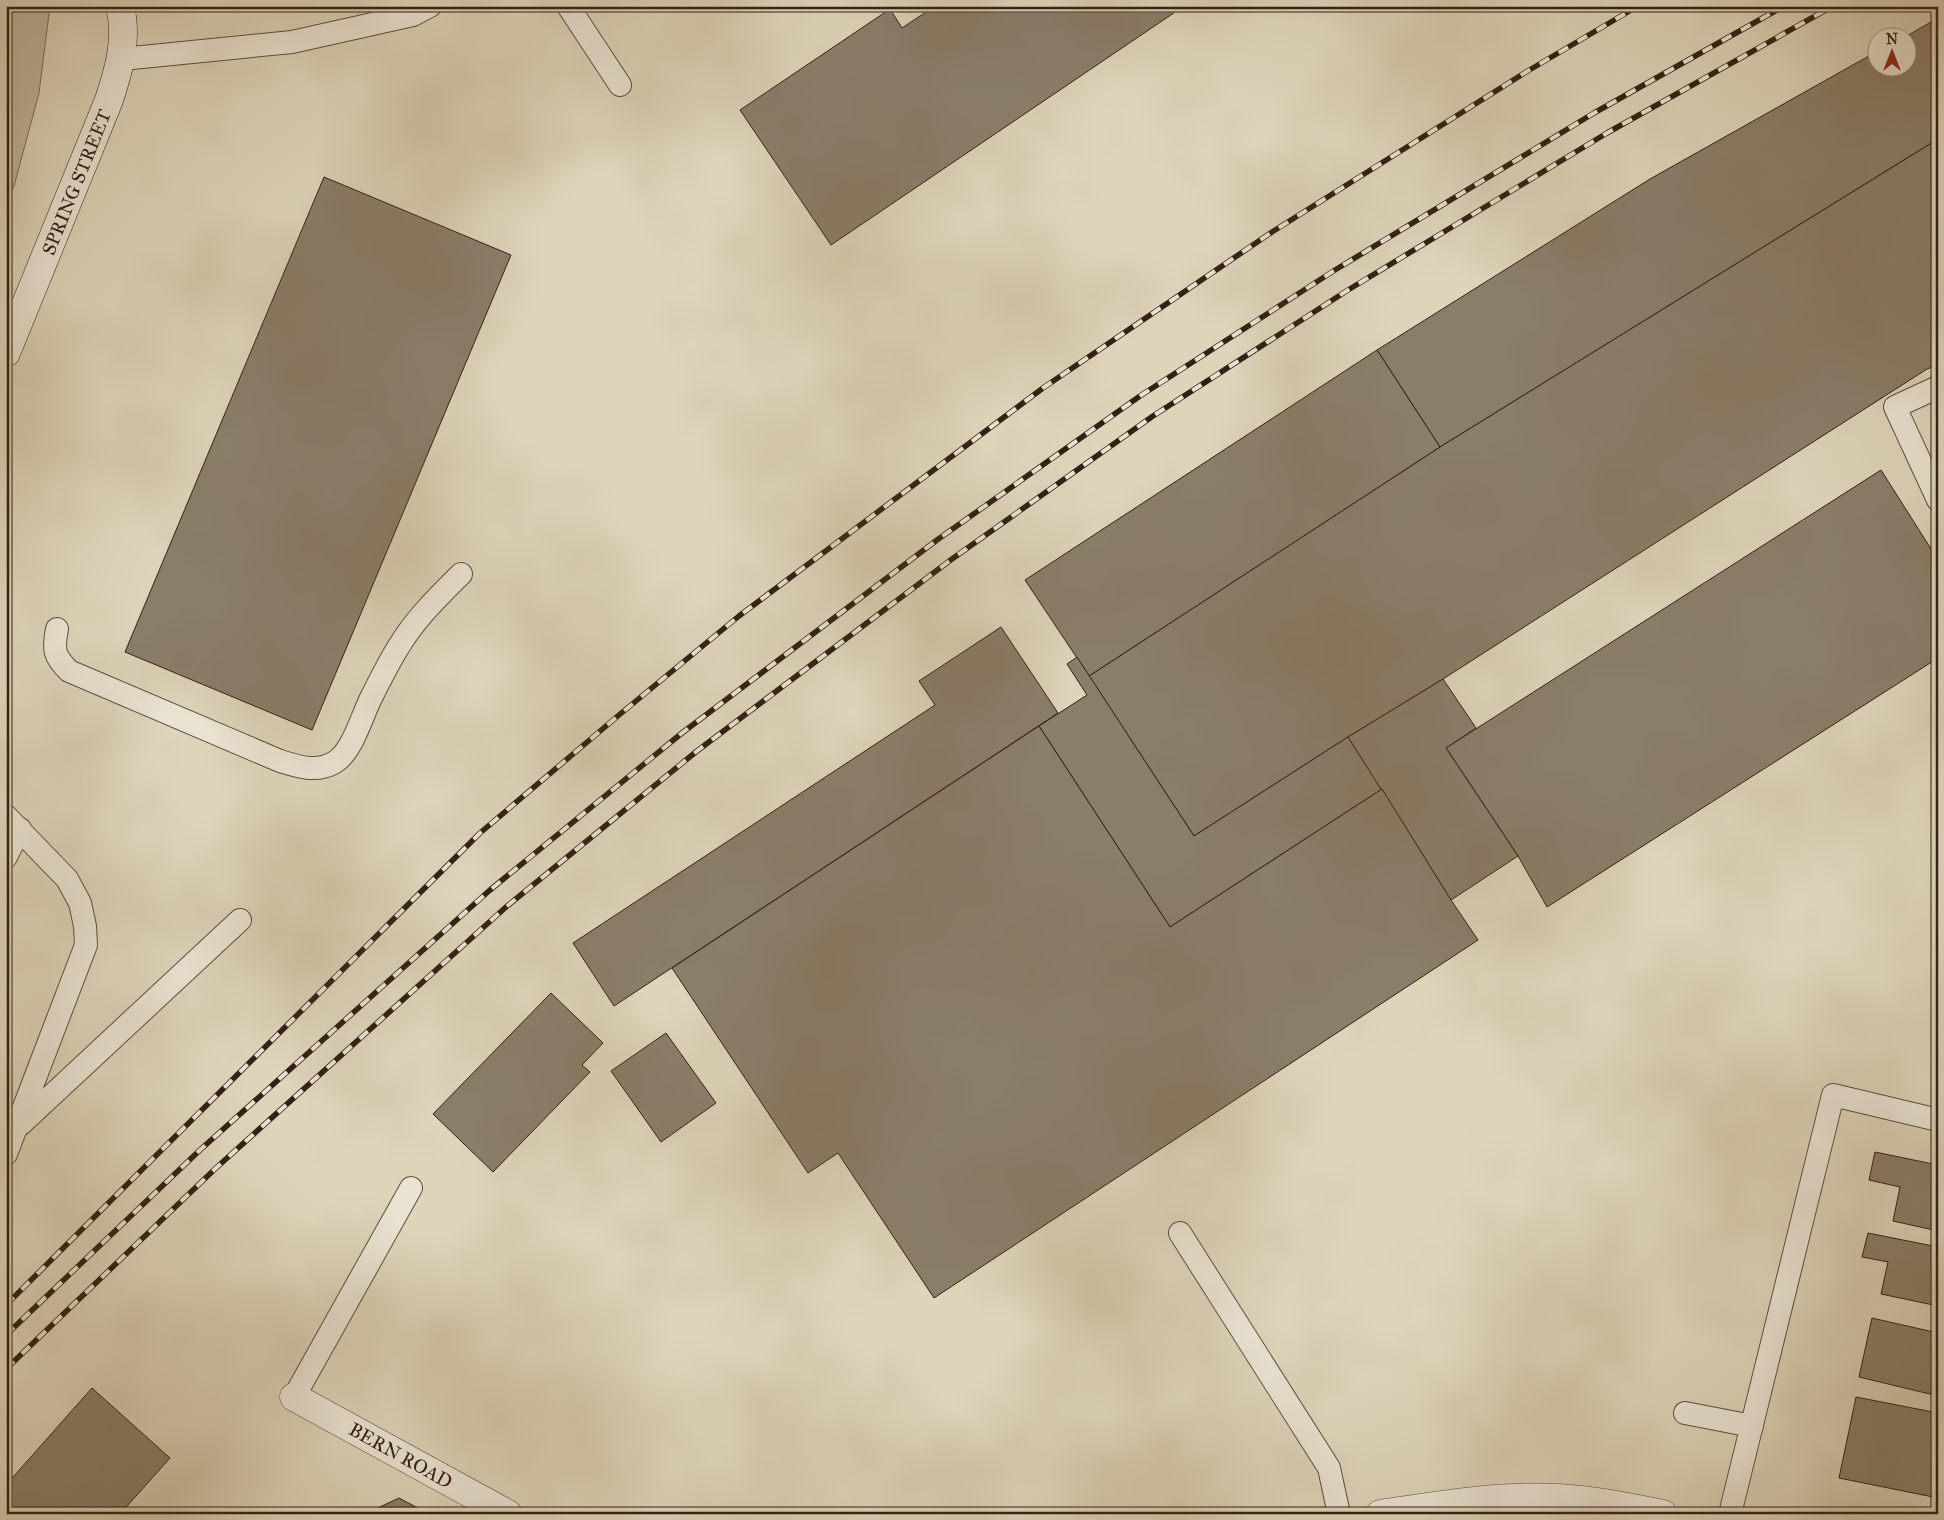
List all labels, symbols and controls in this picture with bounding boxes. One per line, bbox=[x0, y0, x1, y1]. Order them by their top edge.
north arrow bbox=[1866, 28, 1916, 78]
text: N bbox=[1886, 31, 1898, 48]
street label: SPRING STREET bbox=[37, 106, 116, 258]
street label: BERN ROAD bbox=[345, 1418, 456, 1493]

